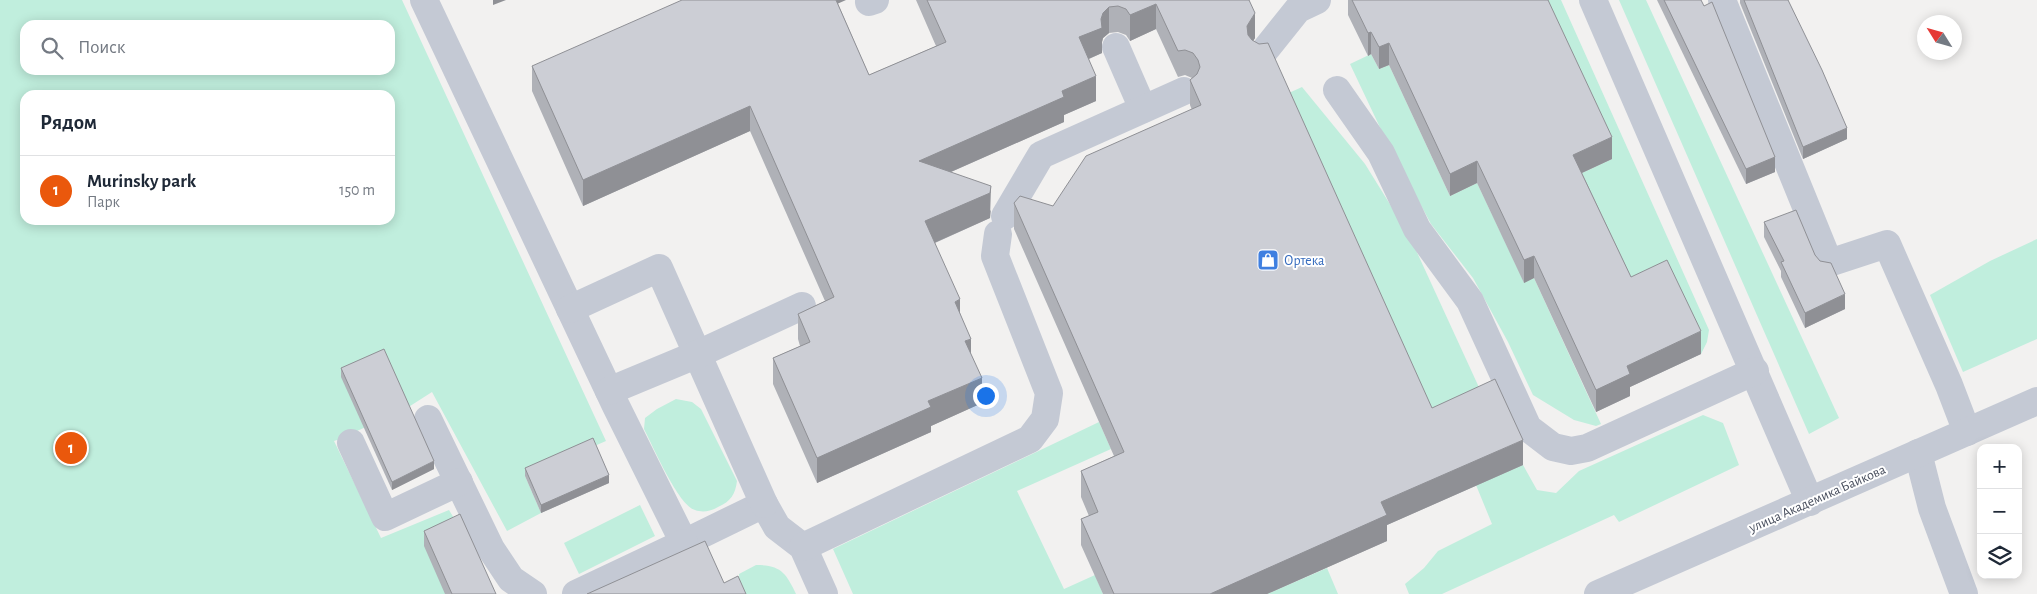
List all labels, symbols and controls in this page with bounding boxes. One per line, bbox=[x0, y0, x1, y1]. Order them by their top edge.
north arrow bbox=[1917, 15, 1962, 60]
search box bbox=[20, 20, 395, 75]
icon: search bbox=[38, 34, 66, 62]
text: Поиск bbox=[78, 38, 125, 57]
text: Рядом bbox=[40, 112, 97, 133]
text: Murinsky park bbox=[87, 172, 196, 191]
text: 1 bbox=[53, 182, 59, 198]
text: 150 m bbox=[339, 182, 375, 198]
text: Парк bbox=[87, 194, 120, 210]
shop icon: Ортека bbox=[1256, 248, 1280, 272]
place label: Ортека bbox=[1284, 254, 1325, 268]
your location bbox=[973, 383, 999, 409]
pin: 1 bbox=[55, 429, 87, 467]
map controls bbox=[1977, 444, 2022, 579]
button: + bbox=[1977, 444, 2022, 489]
street label: улица Академика Байкова bbox=[1746, 462, 1888, 536]
button: − bbox=[1977, 489, 2022, 534]
button: layers bbox=[1977, 534, 2022, 579]

